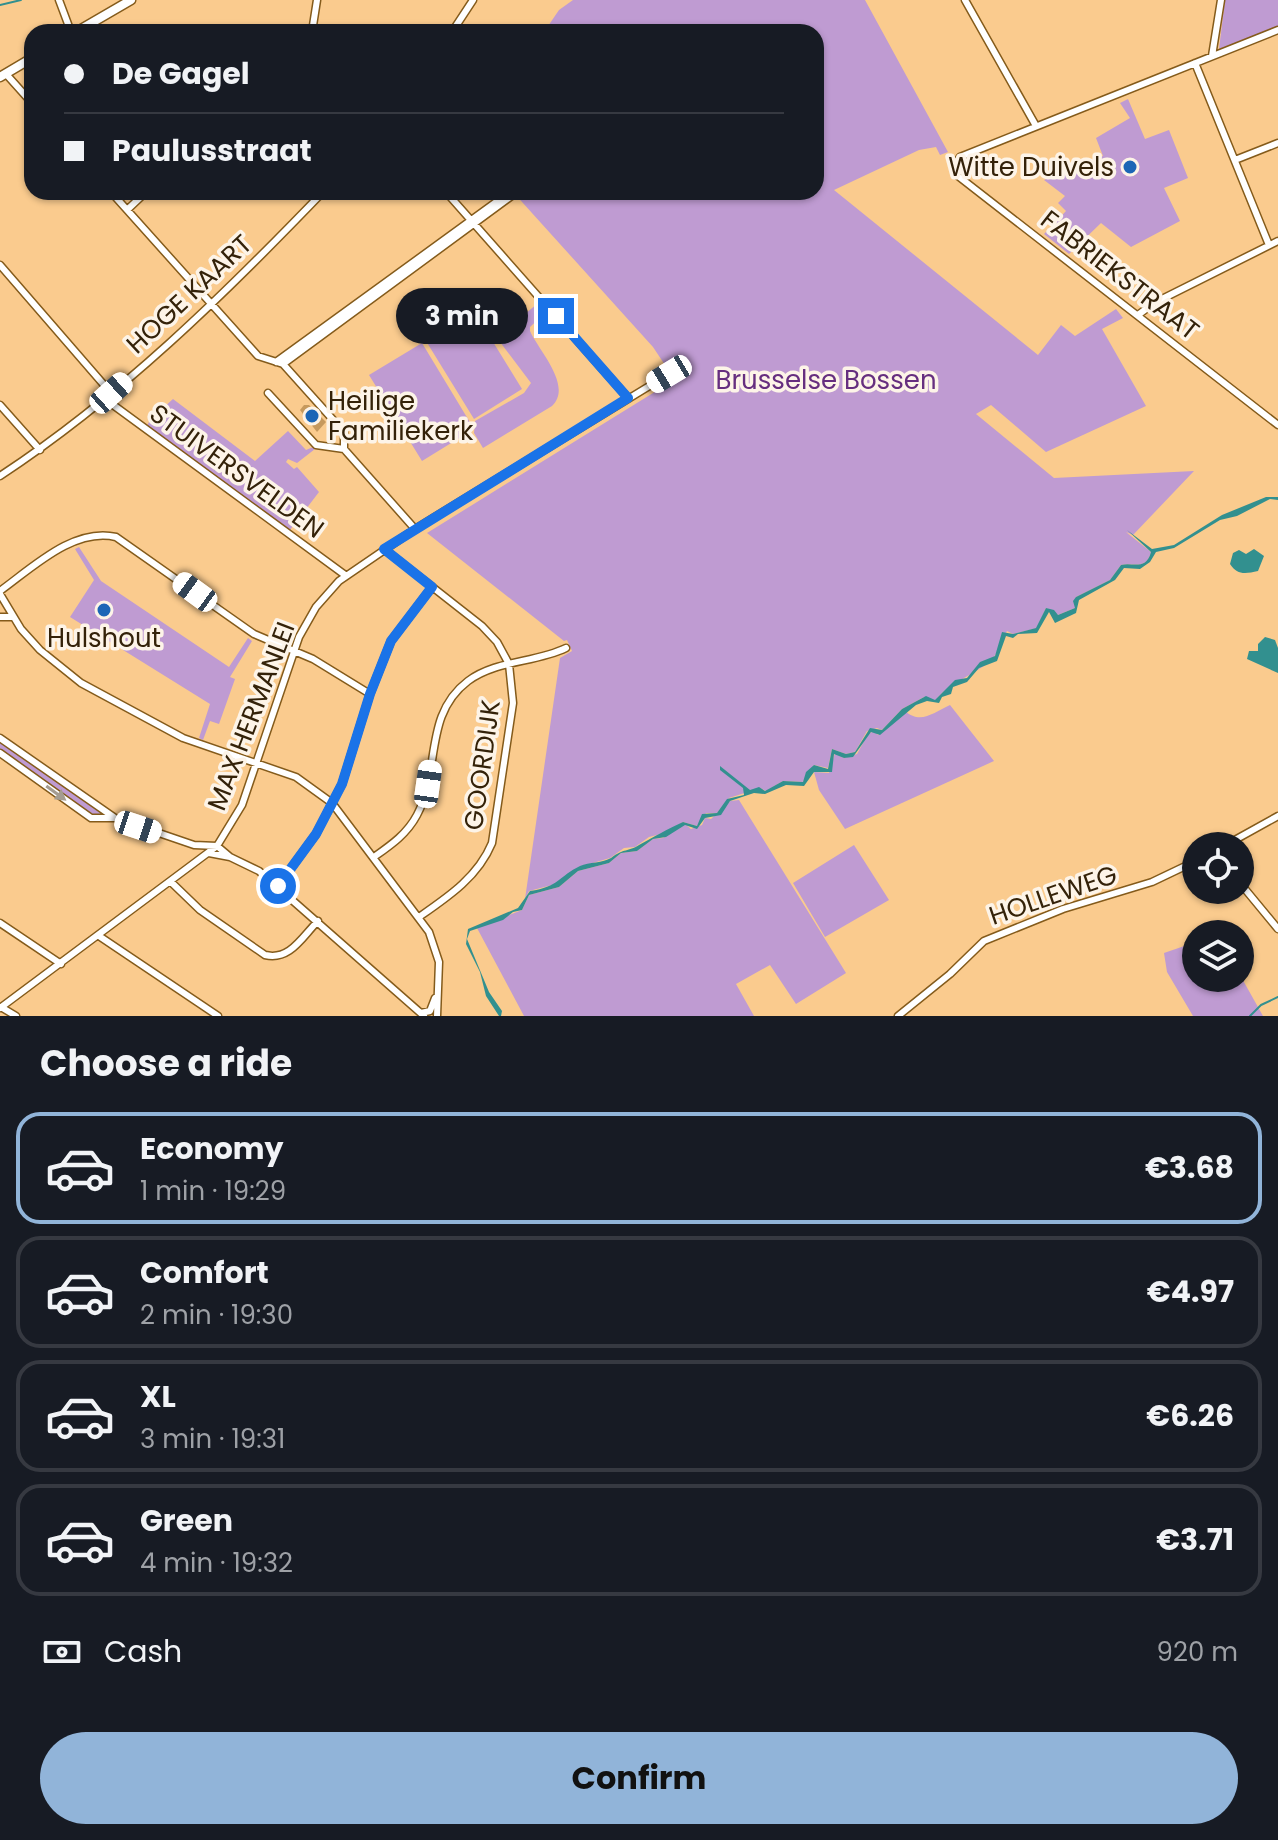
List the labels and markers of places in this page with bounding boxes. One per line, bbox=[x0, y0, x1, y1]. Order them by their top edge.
place label: Witte Duivels bbox=[948, 149, 1114, 185]
marker: Witte Duivels bbox=[1121, 158, 1139, 176]
place label: Heilige Familiekerk bbox=[328, 383, 474, 449]
marker: Heilige Familiekerk bbox=[303, 407, 321, 425]
marker: Hulshout bbox=[95, 601, 113, 619]
place label: Hulshout bbox=[47, 620, 161, 656]

